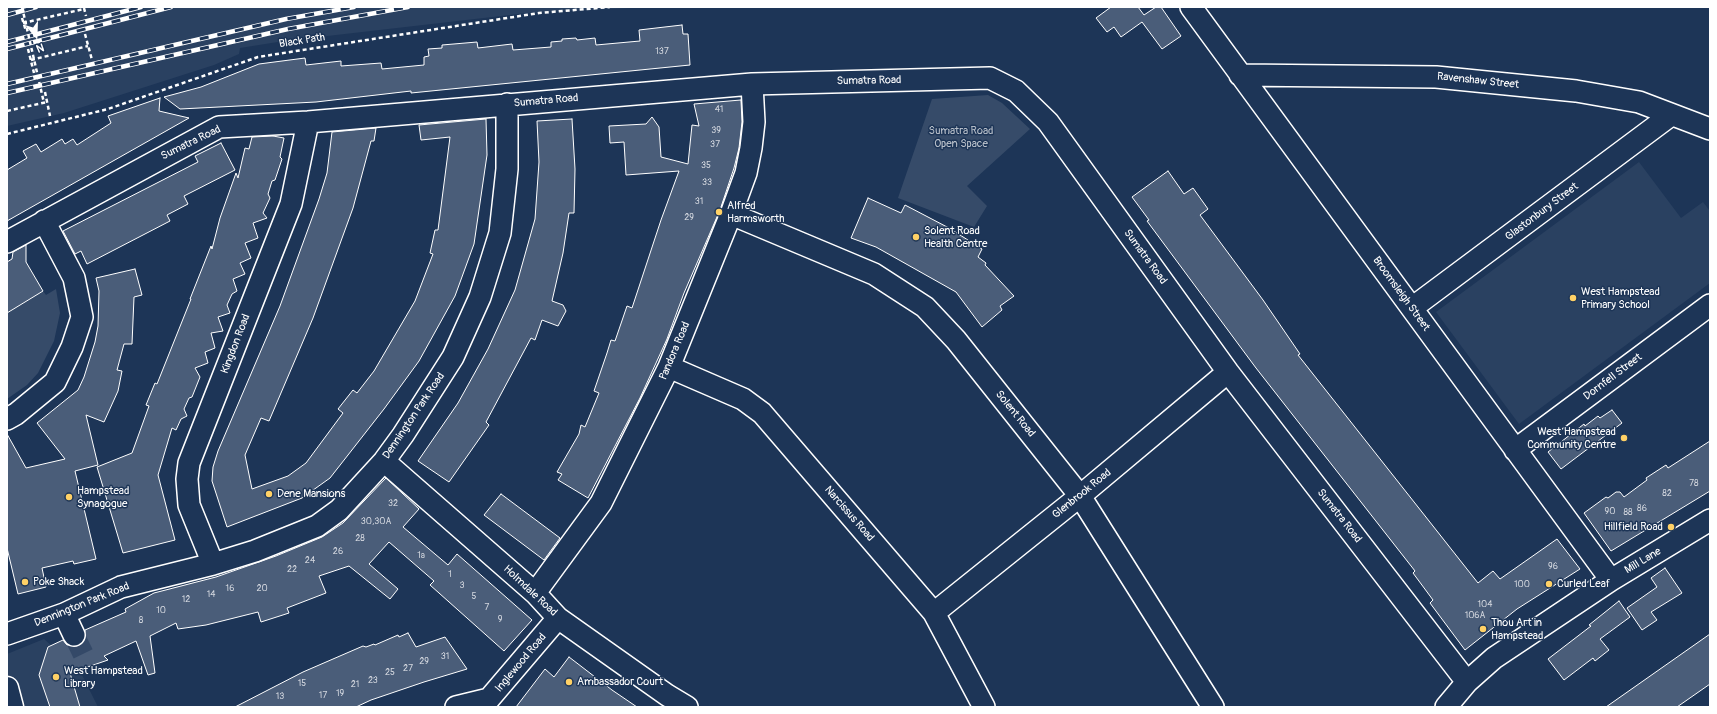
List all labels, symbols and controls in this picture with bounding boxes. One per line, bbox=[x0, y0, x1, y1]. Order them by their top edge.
north arrow bbox=[16, 16, 56, 56]
street label: Black Path bbox=[278, 31, 326, 51]
text: N bbox=[34, 40, 46, 55]
house number: 137 bbox=[655, 47, 669, 57]
street label: Ravenshaw Street bbox=[1436, 70, 1520, 92]
street label: Sumatra Road bbox=[836, 74, 902, 88]
street label: Sumatra Road bbox=[513, 92, 579, 110]
house number: 41 bbox=[715, 105, 723, 115]
street label: Sumatra Road bbox=[159, 123, 223, 163]
park label: Sumatra Road Open Space bbox=[929, 124, 993, 150]
house number: 39 bbox=[711, 126, 721, 136]
house number: 37 bbox=[710, 140, 720, 150]
house number: 35 bbox=[701, 161, 711, 171]
house number: 33 bbox=[702, 178, 712, 188]
street label: Glastonbury Street bbox=[1503, 180, 1581, 244]
house number: 31 bbox=[695, 197, 703, 207]
place label: Alfred Harmsworth bbox=[727, 199, 784, 225]
marker: Alfred Harmsworth bbox=[714, 207, 724, 217]
house number: 29 bbox=[684, 213, 694, 223]
place label: Solent Road Health Centre bbox=[924, 224, 987, 250]
street label: Sumatra Road bbox=[1121, 227, 1169, 287]
marker: Solent Road Health Centre bbox=[911, 232, 921, 242]
street label: Broomsleigh Street bbox=[1370, 254, 1432, 334]
place label: West Hampstead Primary School bbox=[1581, 285, 1660, 311]
marker: West Hampstead Primary School bbox=[1568, 293, 1578, 303]
street label: Kingdon Road bbox=[219, 312, 253, 376]
street label: Pandora Road bbox=[657, 320, 693, 382]
street label: Dornfell Street bbox=[1581, 351, 1645, 403]
street label: Dennington Park Road bbox=[380, 370, 448, 462]
street label: Solent Road bbox=[992, 388, 1038, 440]
place label: West Hampstead Community Centre bbox=[1527, 425, 1616, 451]
marker: West Hampstead Community Centre bbox=[1619, 433, 1629, 443]
street label: Glenbrook Road bbox=[1050, 466, 1114, 522]
house number: 78 bbox=[1689, 479, 1699, 489]
place label: Hampstead Synagogue bbox=[77, 484, 129, 510]
street label: Narcissus Road bbox=[821, 484, 877, 544]
street label: Sumatra Road bbox=[1314, 486, 1364, 546]
place label: Dene Mansions bbox=[277, 487, 345, 501]
marker: Dene Mansions bbox=[264, 489, 274, 499]
house number: 82 bbox=[1662, 489, 1672, 499]
marker: Hampstead Synagogue bbox=[64, 492, 74, 502]
house number: 32 bbox=[388, 499, 398, 509]
house number: 86 bbox=[1637, 504, 1647, 514]
house number: 90 bbox=[1605, 507, 1615, 517]
house number: 88 bbox=[1623, 508, 1633, 518]
house number: 30,30A bbox=[361, 517, 391, 527]
place label: Hillfield Road bbox=[1604, 520, 1663, 534]
marker: Hillfield Road bbox=[1666, 522, 1676, 532]
house number: 28 bbox=[355, 534, 365, 544]
street label: Mill Lane bbox=[1622, 545, 1664, 577]
house number: 26 bbox=[333, 547, 343, 557]
house number: 1a bbox=[417, 551, 425, 561]
house number: 24 bbox=[305, 556, 315, 566]
house number: 96 bbox=[1548, 562, 1558, 572]
street label: Holmdale Road bbox=[500, 563, 560, 619]
house number: 22 bbox=[287, 565, 297, 575]
house number: 1 bbox=[448, 570, 452, 580]
place label: Poke Shack bbox=[33, 575, 84, 589]
marker: Poke Shack bbox=[20, 577, 30, 587]
place label: Curled Leaf bbox=[1557, 577, 1610, 591]
marker: Curled Leaf bbox=[1544, 579, 1554, 589]
street label: Dennington Park Road bbox=[33, 580, 131, 630]
house number: 100 bbox=[1514, 580, 1530, 590]
house number: 3 bbox=[459, 581, 465, 591]
house number: 16 bbox=[226, 584, 234, 594]
house number: 20 bbox=[256, 584, 268, 594]
house number: 14 bbox=[207, 590, 215, 600]
house number: 5 bbox=[472, 592, 476, 602]
house number: 12 bbox=[182, 595, 190, 605]
house number: 104 bbox=[1478, 600, 1492, 610]
house number: 7 bbox=[485, 603, 489, 613]
house number: 10 bbox=[156, 606, 166, 616]
house number: 106A bbox=[1465, 611, 1485, 621]
house number: 9 bbox=[498, 615, 502, 625]
house number: 8 bbox=[139, 616, 143, 626]
place label: Thou Art in Hampstead bbox=[1491, 616, 1543, 642]
marker: Thou Art in Hampstead bbox=[1478, 624, 1488, 634]
street label: Inglewood Road bbox=[493, 631, 549, 695]
house number: 31 bbox=[441, 652, 449, 662]
house number: 29 bbox=[419, 657, 429, 667]
place label: West Hampstead Library bbox=[64, 664, 143, 690]
house number: 27 bbox=[403, 664, 413, 674]
house number: 25 bbox=[385, 668, 395, 678]
marker: West Hampstead Library bbox=[51, 672, 61, 682]
place label: Ambassador Court bbox=[577, 675, 663, 689]
house number: 23 bbox=[368, 676, 378, 686]
marker: Ambassador Court bbox=[564, 677, 574, 687]
house number: 15 bbox=[298, 679, 306, 689]
house number: 21 bbox=[351, 680, 359, 690]
house number: 19 bbox=[336, 689, 344, 699]
house number: 17 bbox=[319, 691, 327, 701]
house number: 13 bbox=[276, 692, 284, 702]

